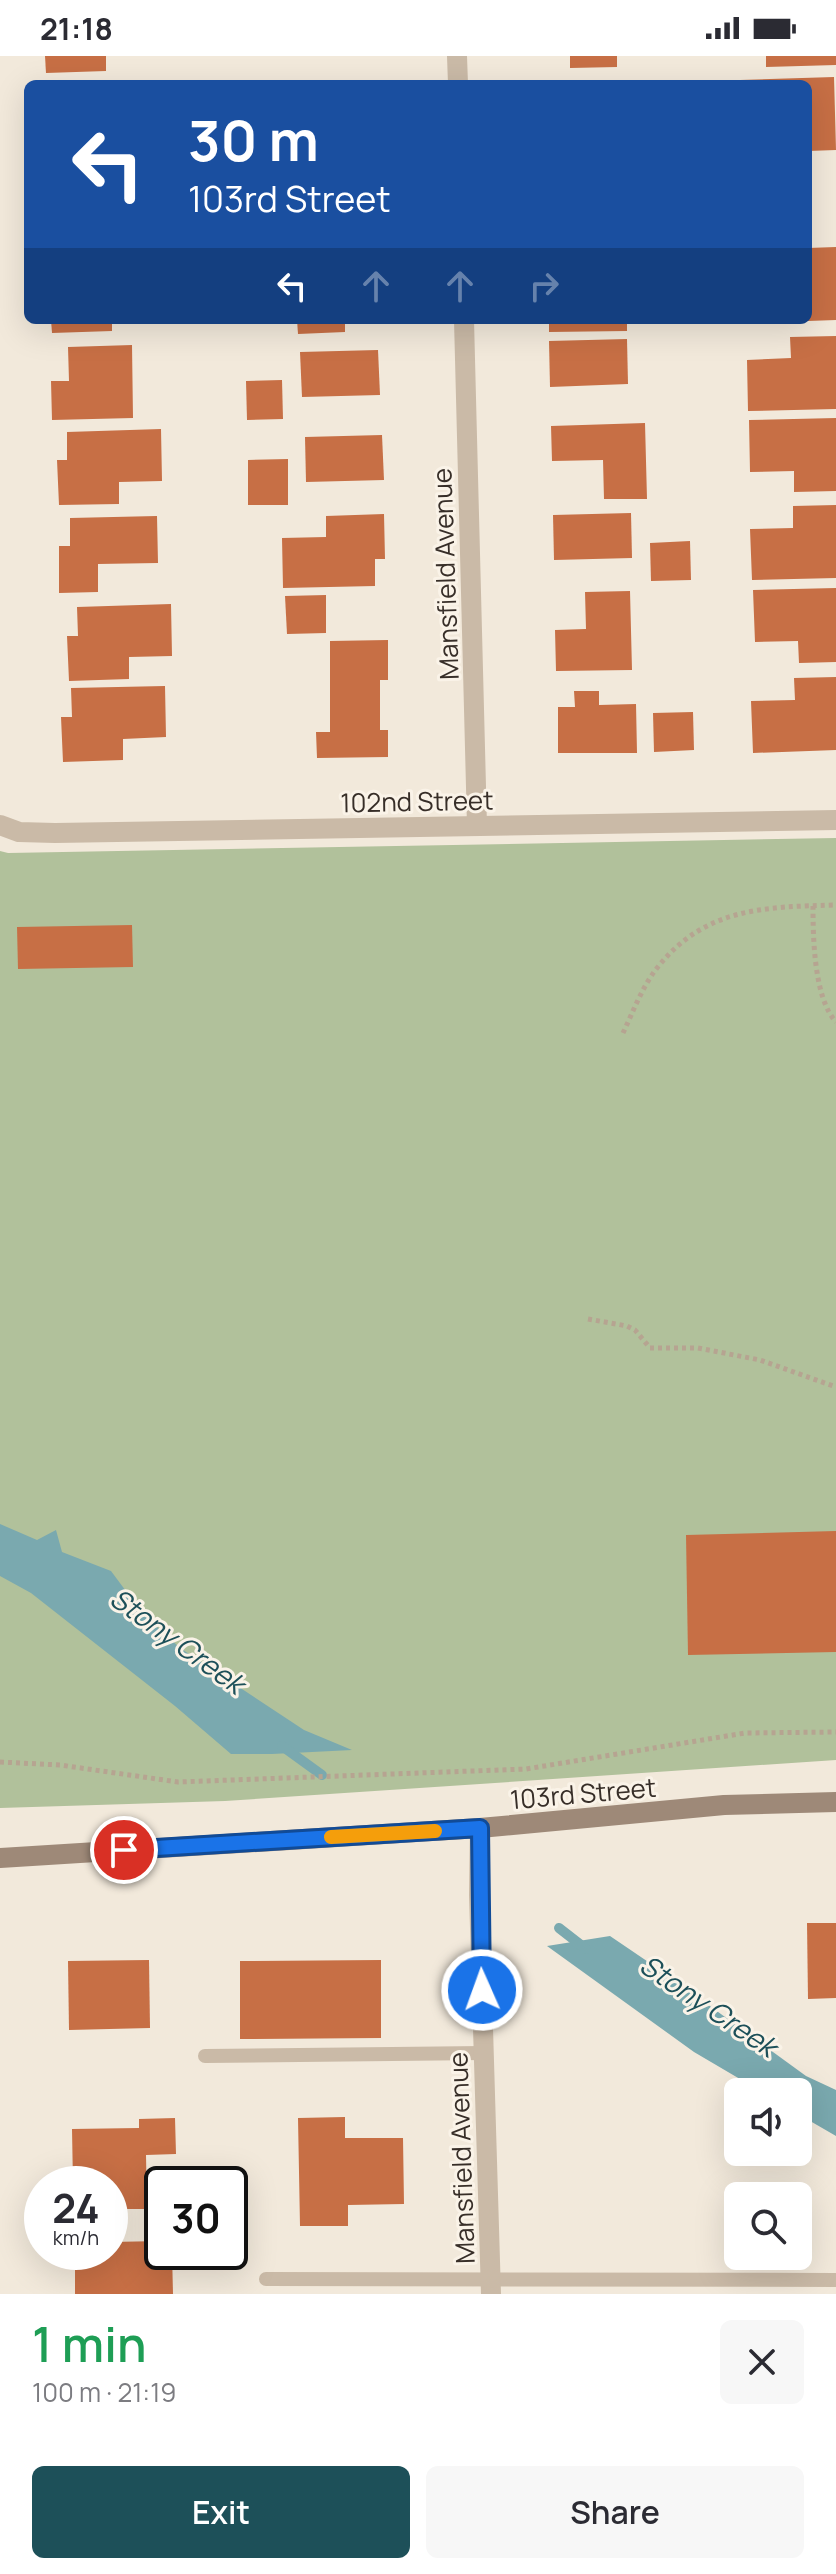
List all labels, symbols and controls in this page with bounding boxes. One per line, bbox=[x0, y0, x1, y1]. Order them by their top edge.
text: 21:18 bbox=[40, 8, 113, 49]
text: 30 m bbox=[188, 101, 319, 178]
icon: left bbox=[56, 112, 160, 216]
text: 103rd Street bbox=[188, 174, 391, 223]
icon: left bbox=[270, 264, 314, 308]
icon: ahead bbox=[354, 264, 398, 308]
icon: ahead bbox=[438, 264, 482, 308]
icon: right bbox=[522, 264, 566, 308]
street label: Mansfield Avenue bbox=[423, 467, 467, 681]
street label: 102nd Street bbox=[340, 782, 494, 820]
water label: Stony Creek bbox=[103, 1578, 256, 1704]
street label: 103rd Street bbox=[508, 1769, 658, 1817]
pin bbox=[90, 1816, 158, 1884]
icon: arrive bbox=[102, 1828, 146, 1872]
water label: Stony Creek bbox=[633, 1945, 788, 2067]
position arrow bbox=[440, 1948, 524, 2032]
street label: Mansfield Avenue bbox=[439, 2051, 483, 2265]
map controls bbox=[724, 2078, 812, 2270]
button: sound bbox=[724, 2078, 812, 2166]
speed limit sign: 30 bbox=[144, 2166, 248, 2270]
text: 24 bbox=[52, 2180, 100, 2235]
button: search bbox=[724, 2182, 812, 2270]
text: km/h bbox=[53, 2224, 99, 2251]
text: 1 min bbox=[32, 2311, 146, 2376]
button: close bbox=[720, 2320, 804, 2404]
text: 100 m · 21:19 bbox=[32, 2374, 176, 2410]
button: Exit bbox=[32, 2466, 410, 2558]
button: Share bbox=[426, 2466, 804, 2558]

